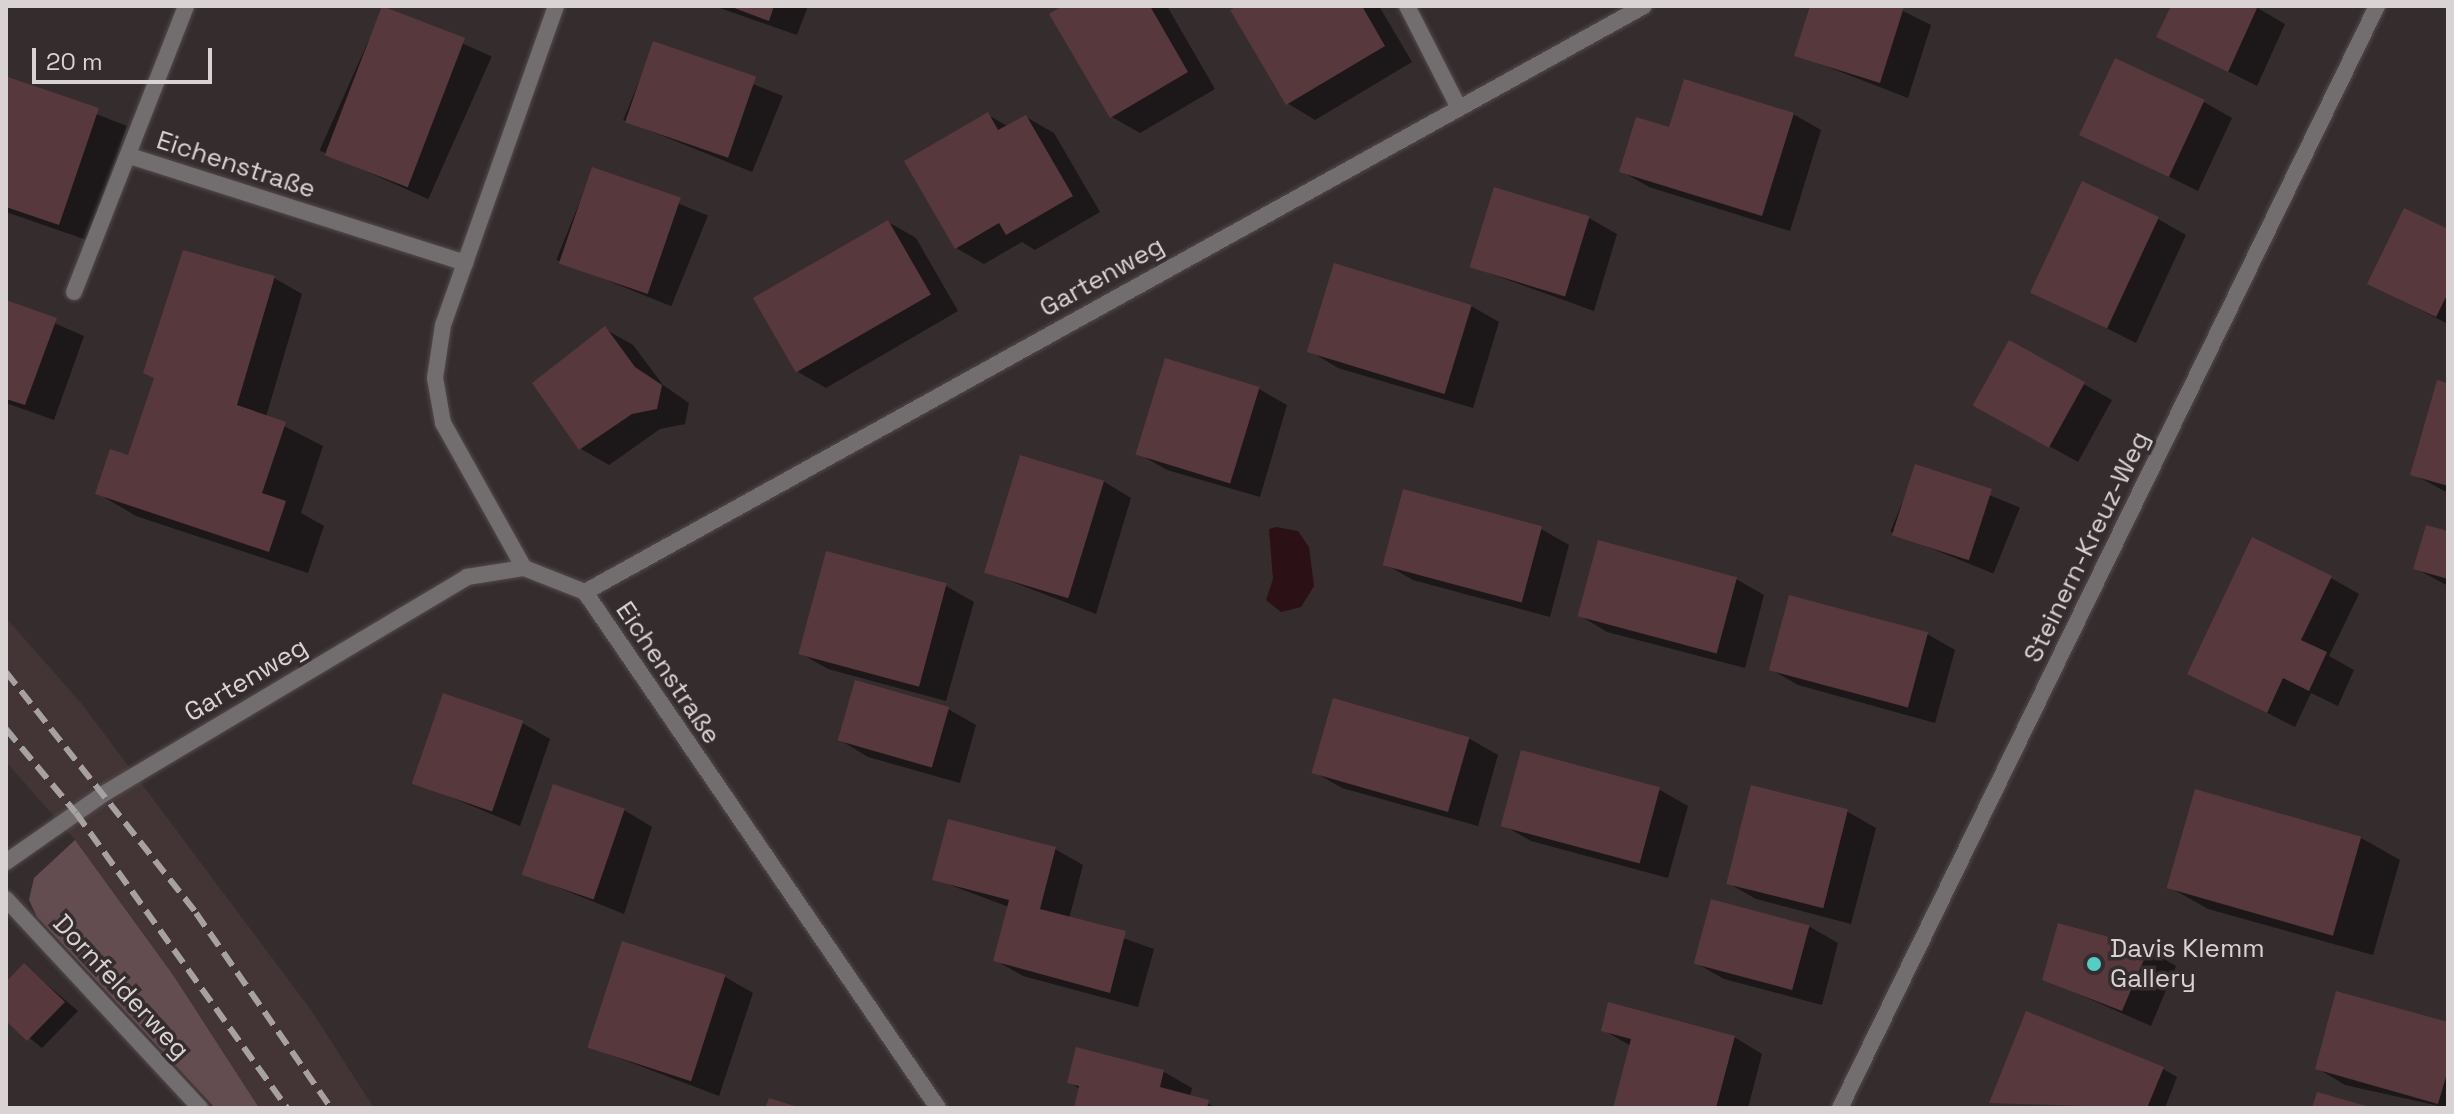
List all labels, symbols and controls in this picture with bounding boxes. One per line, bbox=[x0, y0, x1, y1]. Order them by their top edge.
scale bar bbox=[36, 32, 216, 82]
text: 20 m bbox=[46, 46, 103, 77]
street label: Eichenstraße bbox=[153, 125, 319, 205]
street label: Gartenweg bbox=[1034, 230, 1170, 324]
street label: Steinern-Kreuz-Weg bbox=[2017, 426, 2157, 668]
street label: Eichenstraße bbox=[609, 596, 727, 750]
street label: Gartenweg bbox=[179, 631, 313, 729]
street label: Dornfelderweg bbox=[46, 908, 196, 1066]
place label: Davis Klemm Gallery bbox=[2110, 933, 2265, 994]
marker: Davis Klemm Gallery bbox=[2085, 955, 2103, 973]

